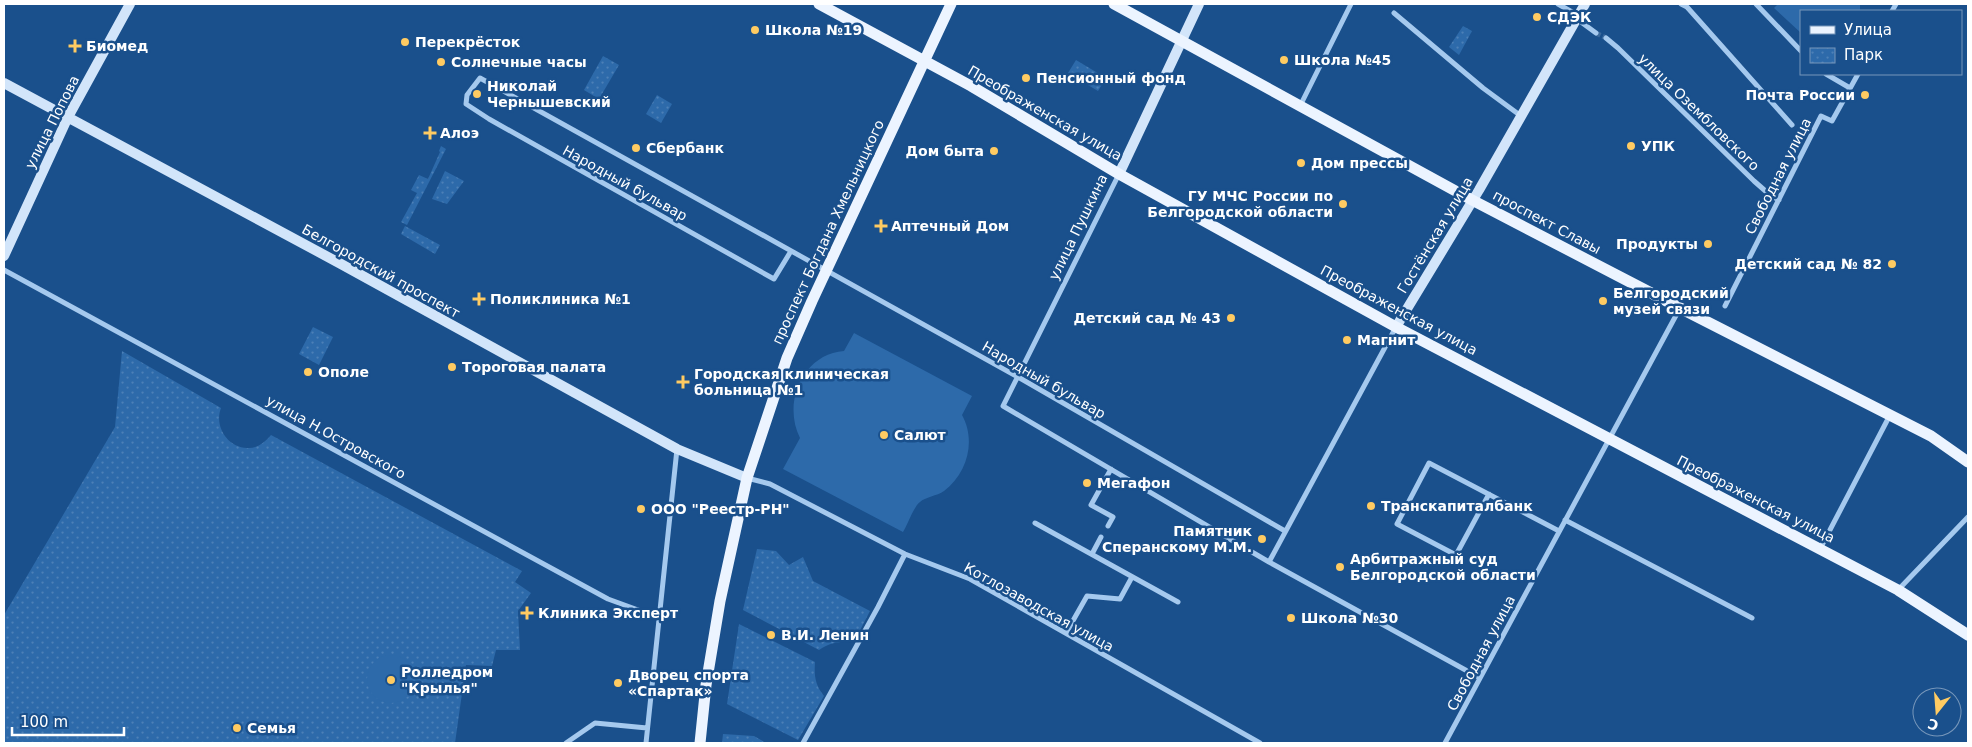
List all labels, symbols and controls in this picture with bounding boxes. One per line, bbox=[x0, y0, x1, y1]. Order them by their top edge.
place label: СДЭК bbox=[1547, 9, 1592, 25]
legend bbox=[1800, 10, 1962, 75]
marker: СДЭК bbox=[1531, 11, 1543, 23]
text: Улица bbox=[1844, 21, 1892, 39]
place label: Школа №19 bbox=[765, 22, 862, 38]
marker: Школа №19 bbox=[749, 24, 761, 36]
place label: Перекрёсток bbox=[415, 34, 521, 50]
marker: Перекрёсток bbox=[399, 36, 411, 48]
place label: Биомед bbox=[86, 38, 148, 54]
marker: Биомед bbox=[68, 39, 82, 53]
text: Парк bbox=[1844, 46, 1883, 64]
street label: улица Озембловского bbox=[1635, 50, 1763, 174]
place label: Школа №45 bbox=[1294, 52, 1391, 68]
place label: Солнечные часы bbox=[451, 54, 587, 70]
marker: Школа №45 bbox=[1278, 54, 1290, 66]
marker: Солнечные часы bbox=[435, 56, 447, 68]
street label: Преображенская улица bbox=[965, 62, 1125, 164]
place label: Пенсионный фонд bbox=[1036, 70, 1186, 86]
marker: Пенсионный фонд bbox=[1020, 72, 1032, 84]
street label: улица Попова bbox=[22, 73, 82, 171]
place label: Николай Чернышевский bbox=[487, 78, 611, 110]
place label: Почта России bbox=[1746, 87, 1855, 103]
marker: Николай Чернышевский bbox=[471, 88, 483, 100]
marker: Почта России bbox=[1859, 89, 1871, 101]
street label: Свободная улица bbox=[1742, 115, 1814, 237]
street label: проспект Богдана Хмельницкого bbox=[769, 117, 887, 347]
place label: Алоэ bbox=[440, 125, 479, 141]
marker: Алоэ bbox=[424, 127, 436, 139]
place label: УПК bbox=[1641, 138, 1676, 154]
place label: Сбербанк bbox=[646, 140, 724, 156]
marker: УПК bbox=[1625, 140, 1637, 152]
street label: Народный бульвар bbox=[560, 142, 690, 224]
marker: Сбербанк bbox=[630, 142, 642, 154]
place label: Дом быта bbox=[906, 143, 984, 159]
marker: Дом быта bbox=[988, 145, 1000, 157]
place label: Дом прессы bbox=[1311, 155, 1408, 171]
marker: Дом прессы bbox=[1295, 157, 1307, 169]
street label: улица Пушкина bbox=[1045, 171, 1111, 283]
street label: Гостёнская улица bbox=[1394, 174, 1476, 296]
street label: проспект Славы bbox=[1490, 187, 1604, 257]
place label: ГУ МЧС России по Белгородской области bbox=[1147, 188, 1333, 220]
marker: ГУ МЧС России по Белгородской области bbox=[1337, 198, 1349, 210]
place label: Аптечный Дом bbox=[891, 218, 1009, 234]
marker: Аптечный Дом bbox=[875, 220, 887, 232]
street label: Белгородский проспект bbox=[299, 221, 463, 321]
place label: Продукты bbox=[1616, 236, 1698, 252]
marker: Продукты bbox=[1702, 238, 1714, 250]
place label: Детский сад № 82 bbox=[1735, 256, 1882, 272]
marker: Детский сад № 82 bbox=[1886, 258, 1898, 270]
street label: Преображенская улица bbox=[1318, 262, 1480, 358]
place label: Белгородский музей связи bbox=[1613, 285, 1729, 317]
place label: Поликлиника №1 bbox=[490, 291, 631, 307]
marker: Поликлиника №1 bbox=[472, 292, 486, 306]
marker: Белгородский музей связи bbox=[1597, 295, 1609, 307]
place label: Детский сад № 43 bbox=[1074, 310, 1221, 326]
marker: Детский сад № 43 bbox=[1225, 312, 1237, 324]
place label: Магнит bbox=[1357, 332, 1416, 348]
marker: Магнит bbox=[1341, 334, 1353, 346]
street label: Народный бульвар bbox=[979, 338, 1109, 422]
place label: Тороговая палата bbox=[462, 359, 606, 375]
marker: Тороговая палата bbox=[446, 361, 458, 373]
place label: Ополе bbox=[318, 364, 369, 380]
marker: Ополе bbox=[302, 366, 314, 378]
place label: Городская клиническая больница №1 bbox=[694, 366, 889, 398]
marker: Городская клиническая больница №1 bbox=[676, 375, 690, 389]
street label: улица Н.Островского bbox=[263, 392, 409, 482]
place label: Салют bbox=[894, 427, 947, 443]
marker: Салют bbox=[878, 429, 890, 441]
street label: Преображенская улица bbox=[1674, 452, 1838, 546]
place label: Мегафон bbox=[1097, 475, 1170, 491]
marker: Мегафон bbox=[1081, 477, 1093, 489]
place label: Транскапиталбанк bbox=[1381, 498, 1533, 514]
marker: Транскапиталбанк bbox=[1365, 500, 1377, 512]
place label: ООО "Реестр-РН" bbox=[651, 501, 790, 517]
marker: ООО "Реестр-РН" bbox=[635, 503, 647, 515]
place label: Памятник Сперанскому М.М. bbox=[1102, 523, 1252, 555]
marker: Памятник Сперанскому М.М. bbox=[1256, 533, 1268, 545]
place label: Арбитражный суд Белгородской области bbox=[1350, 551, 1536, 583]
street label: Котлозаводская улица bbox=[961, 559, 1117, 655]
marker: Арбитражный суд Белгородской области bbox=[1334, 561, 1346, 573]
street label: Свободная улица bbox=[1444, 593, 1518, 713]
place label: Клиника Эксперт bbox=[538, 605, 679, 621]
marker: Клиника Эксперт bbox=[520, 606, 534, 620]
place label: Школа №30 bbox=[1301, 610, 1399, 626]
marker: Школа №30 bbox=[1285, 612, 1297, 624]
place label: В.И. Ленин bbox=[781, 627, 869, 643]
marker: В.И. Ленин bbox=[765, 629, 777, 641]
place label: Ролледром "Крылья" bbox=[401, 664, 493, 696]
place label: Дворец спорта «Спартак» bbox=[628, 667, 749, 699]
marker: Ролледром "Крылья" bbox=[385, 674, 397, 686]
marker: Дворец спорта «Спартак» bbox=[612, 677, 624, 689]
north arrow bbox=[1912, 687, 1962, 737]
scale bar bbox=[12, 704, 125, 736]
text: 100 m bbox=[20, 713, 68, 731]
text: С bbox=[1926, 715, 1940, 734]
place label: Семья bbox=[247, 720, 296, 736]
marker: Семья bbox=[231, 722, 243, 734]

